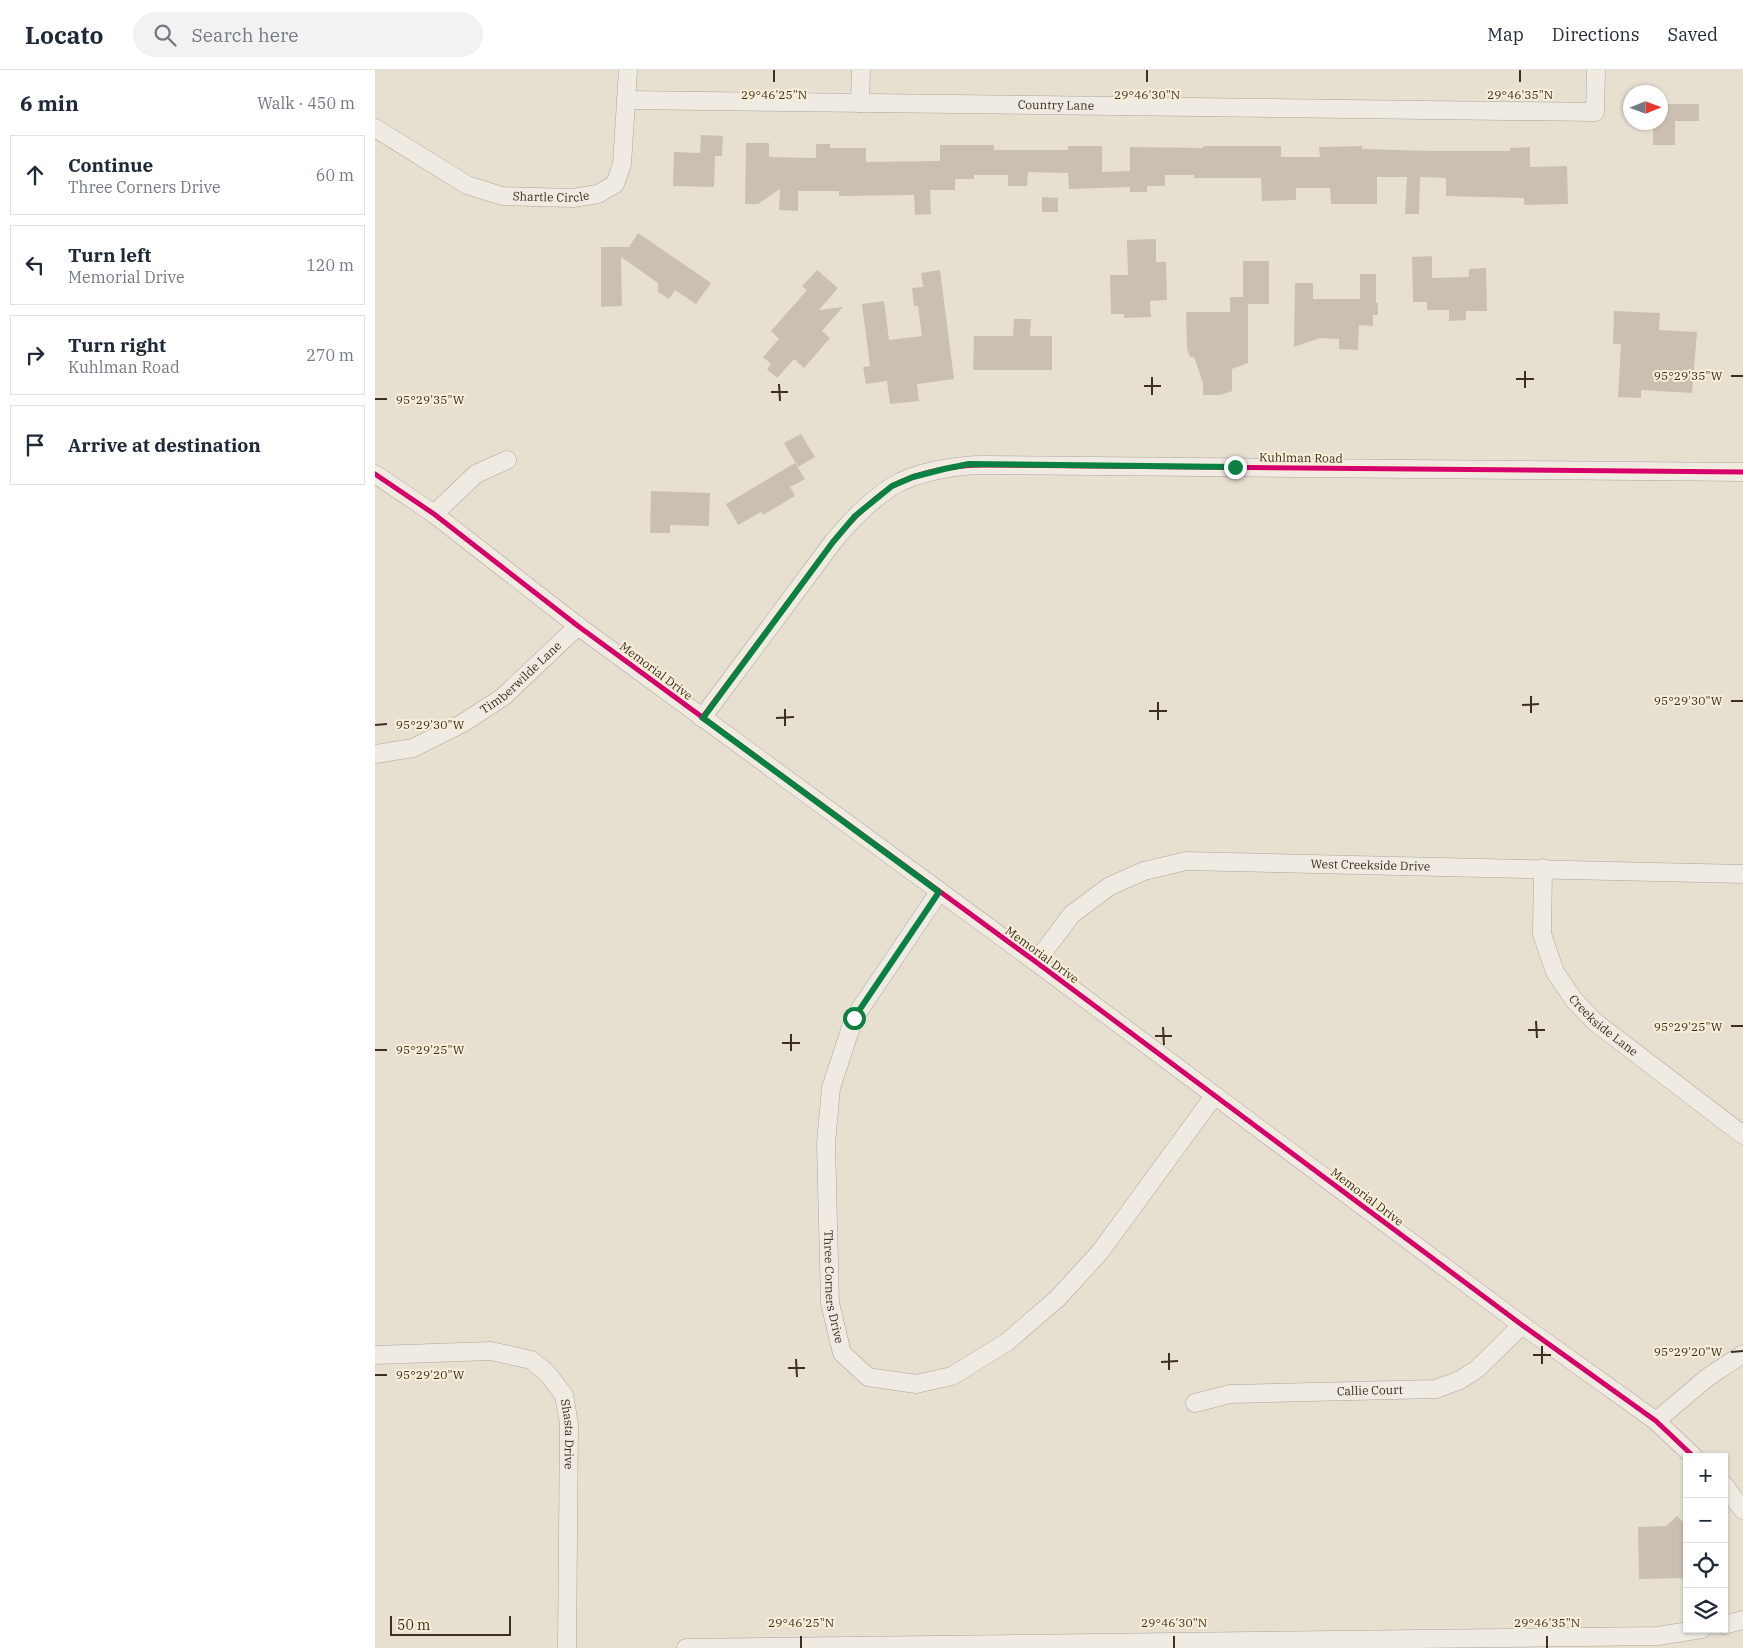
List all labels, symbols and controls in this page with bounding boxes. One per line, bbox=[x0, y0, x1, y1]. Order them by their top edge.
search box bbox=[133, 12, 483, 57]
text: Locato bbox=[25, 19, 103, 51]
icon: search bbox=[151, 21, 179, 49]
text: Search here bbox=[191, 23, 299, 47]
text: Map bbox=[1487, 23, 1524, 46]
text: Directions bbox=[1552, 23, 1640, 46]
text: Saved bbox=[1668, 23, 1718, 46]
north arrow bbox=[1623, 85, 1668, 130]
text: 29°46'25"N bbox=[741, 87, 807, 102]
text: 29°46'30"N bbox=[1114, 87, 1180, 102]
text: 29°46'35"N bbox=[1487, 87, 1553, 102]
text: 6 min bbox=[20, 89, 79, 117]
text: Walk · 450 m bbox=[257, 93, 355, 113]
street label: Country Lane bbox=[1018, 97, 1094, 113]
text: Continue bbox=[68, 153, 153, 177]
icon: ahead bbox=[21, 161, 49, 189]
text: 60 m bbox=[316, 165, 354, 185]
text: Three Corners Drive bbox=[68, 177, 221, 197]
street label: Shartle Circle bbox=[512, 187, 590, 205]
text: Turn left bbox=[68, 243, 151, 267]
icon: left bbox=[21, 251, 49, 279]
text: 120 m bbox=[306, 255, 354, 275]
text: Memorial Drive bbox=[68, 267, 185, 287]
text: Turn right bbox=[68, 333, 166, 357]
icon: right bbox=[21, 341, 49, 369]
text: 270 m bbox=[306, 345, 354, 365]
text: Kuhlman Road bbox=[68, 357, 180, 377]
text: 95°29'35"W bbox=[1654, 368, 1723, 383]
text: 95°29'35"W bbox=[396, 392, 465, 407]
icon: arrive bbox=[21, 431, 49, 459]
text: Arrive at destination bbox=[68, 433, 261, 457]
street label: Kuhlman Road bbox=[1259, 449, 1343, 466]
route end bbox=[1224, 456, 1247, 479]
street label: Timberwilde Lane bbox=[477, 638, 564, 717]
street label: Memorial Drive bbox=[617, 638, 696, 703]
text: 95°29'30"W bbox=[1654, 693, 1723, 708]
text: 95°29'30"W bbox=[396, 717, 465, 732]
street label: West Creekside Drive bbox=[1310, 856, 1430, 874]
street label: Memorial Drive bbox=[1003, 923, 1082, 986]
street label: Creekside Lane bbox=[1566, 992, 1641, 1059]
route start bbox=[843, 1007, 866, 1030]
text: 95°29'25"W bbox=[1654, 1019, 1723, 1034]
text: 95°29'25"W bbox=[396, 1042, 465, 1057]
street label: Memorial Drive bbox=[1328, 1164, 1407, 1229]
street label: Three Corners Drive bbox=[821, 1230, 847, 1345]
text: 95°29'20"W bbox=[1654, 1344, 1723, 1359]
text: 95°29'20"W bbox=[396, 1367, 465, 1382]
street label: Callie Court bbox=[1337, 1382, 1403, 1398]
street label: Shasta Drive bbox=[558, 1398, 577, 1470]
map controls bbox=[1683, 1453, 1728, 1633]
button: + bbox=[1683, 1453, 1728, 1498]
button: − bbox=[1683, 1498, 1728, 1543]
button: locate bbox=[1683, 1543, 1728, 1588]
button: layers bbox=[1683, 1588, 1728, 1633]
scale bar bbox=[390, 1613, 511, 1636]
text: 29°46'25"N bbox=[768, 1615, 834, 1630]
text: 29°46'30"N bbox=[1141, 1615, 1207, 1630]
text: 29°46'35"N bbox=[1514, 1615, 1580, 1630]
text: 50 m bbox=[397, 1616, 430, 1634]

